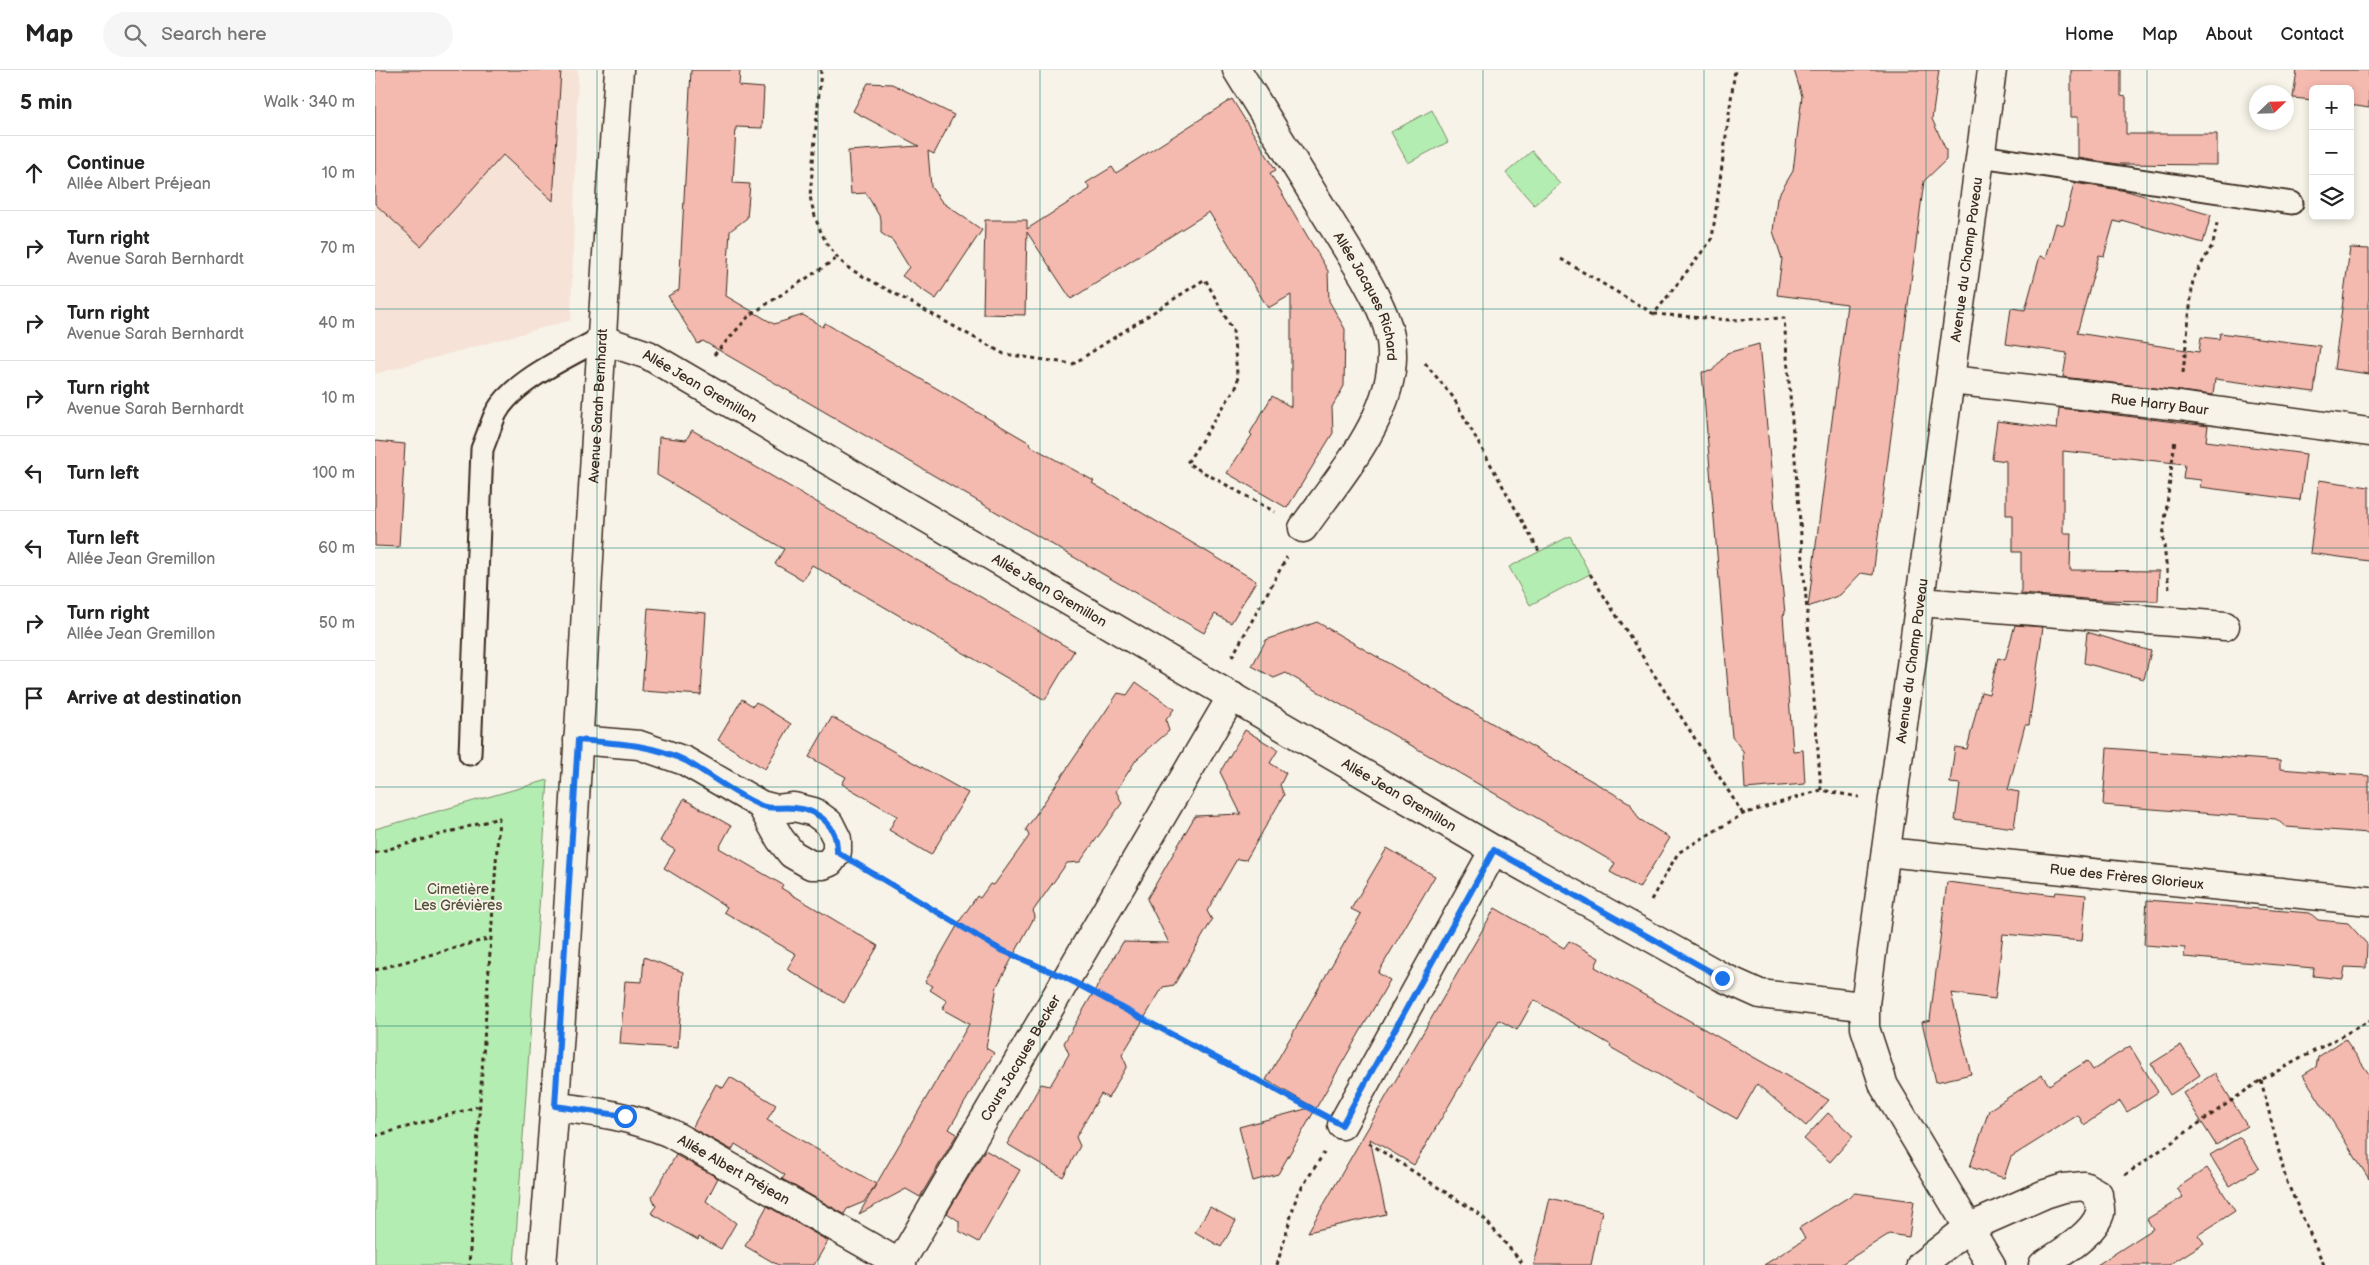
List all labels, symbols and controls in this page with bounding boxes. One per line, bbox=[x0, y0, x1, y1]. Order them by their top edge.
search box bbox=[103, 12, 453, 57]
text: Map bbox=[25, 20, 73, 49]
icon: search bbox=[121, 21, 149, 49]
text: Search here bbox=[161, 23, 267, 46]
text: Home bbox=[2065, 24, 2114, 45]
text: Map bbox=[2142, 24, 2178, 45]
text: About bbox=[2206, 24, 2253, 45]
text: Contact bbox=[2281, 24, 2344, 45]
north arrow bbox=[2249, 85, 2294, 130]
map controls bbox=[2309, 85, 2354, 220]
button: + bbox=[2309, 85, 2354, 130]
text: 5 min bbox=[20, 90, 73, 115]
text: Walk · 340 m bbox=[264, 93, 355, 112]
button: − bbox=[2309, 130, 2354, 175]
text: Continue bbox=[67, 152, 145, 175]
icon: ahead bbox=[20, 159, 48, 187]
text: 10 m bbox=[322, 164, 355, 183]
text: Allée Albert Préjean bbox=[67, 175, 211, 194]
button: layers bbox=[2309, 175, 2354, 220]
street label: Avenue du Champ Paveau bbox=[1947, 176, 1986, 343]
text: Turn right bbox=[67, 227, 150, 250]
street label: Allée Jacques Richard bbox=[1330, 229, 1401, 361]
icon: right bbox=[20, 234, 48, 262]
text: 70 m bbox=[320, 239, 355, 258]
text: Avenue Sarah Bernhardt bbox=[67, 250, 244, 269]
text: Turn right bbox=[67, 302, 150, 325]
icon: right bbox=[20, 309, 48, 337]
text: 40 m bbox=[318, 314, 355, 333]
text: Avenue Sarah Bernhardt bbox=[67, 325, 244, 344]
street label: Avenue Sarah Bernhardt bbox=[585, 327, 611, 484]
street label: Allée Jean Gremillon bbox=[641, 345, 761, 426]
text: Turn right bbox=[67, 377, 150, 400]
icon: right bbox=[20, 384, 48, 412]
text: 10 m bbox=[322, 389, 355, 408]
street label: Rue Harry Baur bbox=[2110, 390, 2211, 419]
text: Avenue Sarah Bernhardt bbox=[67, 400, 244, 419]
icon: left bbox=[20, 459, 48, 487]
text: Turn left bbox=[67, 462, 139, 485]
text: 100 m bbox=[312, 464, 355, 483]
text: Turn left bbox=[67, 527, 139, 550]
icon: left bbox=[20, 534, 48, 562]
text: 60 m bbox=[318, 539, 355, 558]
text: Allée Jean Gremillon bbox=[67, 550, 215, 569]
street label: Allée Jean Gremillon bbox=[989, 550, 1110, 630]
street label: Avenue du Champ Paveau bbox=[1892, 577, 1931, 744]
text: Turn right bbox=[67, 602, 150, 625]
icon: right bbox=[20, 609, 48, 637]
text: 50 m bbox=[319, 614, 355, 633]
text: Allée Jean Gremillon bbox=[67, 625, 215, 644]
icon: arrive bbox=[20, 684, 48, 712]
text: Arrive at destination bbox=[67, 687, 242, 710]
street label: Allée Jean Gremillon bbox=[1339, 754, 1460, 835]
street label: Rue des Frères Glorieux bbox=[2049, 860, 2205, 893]
park label: Cimetière Les Grévières bbox=[414, 881, 502, 914]
route end bbox=[1711, 967, 1734, 990]
street label: Cours Jacques Becker bbox=[977, 991, 1064, 1124]
route start bbox=[614, 1105, 637, 1128]
street label: Allée Albert Préjean bbox=[675, 1131, 793, 1208]

